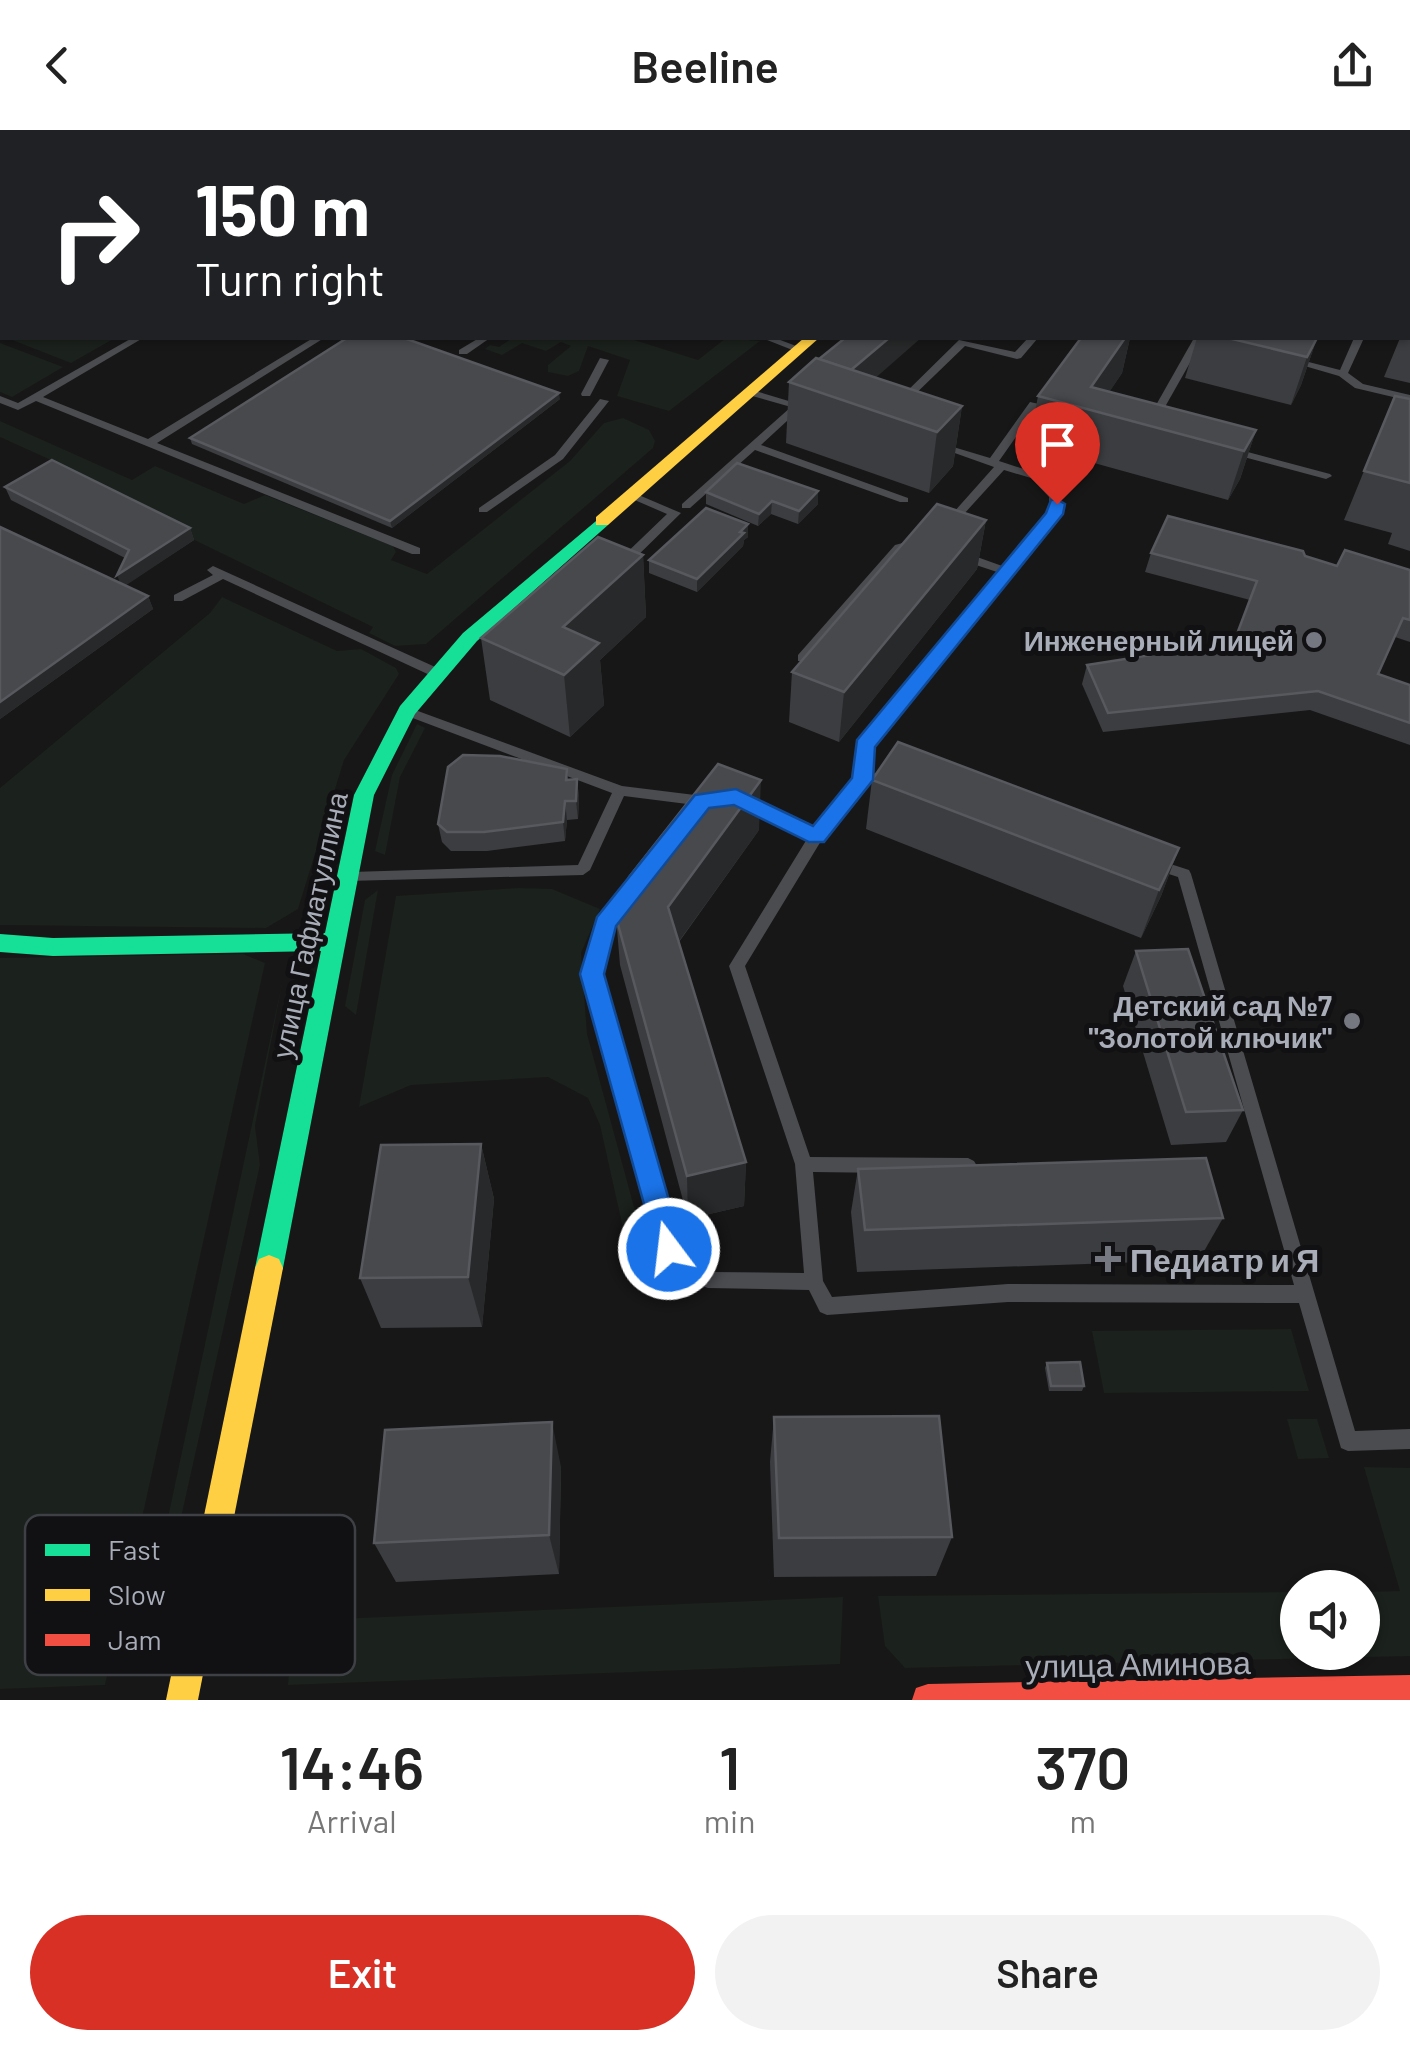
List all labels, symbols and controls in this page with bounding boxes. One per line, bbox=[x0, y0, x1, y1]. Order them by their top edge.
icon: back bbox=[30, 38, 85, 93]
text: Beeline bbox=[631, 38, 779, 92]
icon: share bbox=[1325, 38, 1380, 93]
text: 150 m bbox=[195, 166, 370, 250]
icon: right bbox=[30, 170, 160, 300]
text: Turn right bbox=[195, 251, 385, 305]
pin bbox=[1015, 402, 1100, 505]
icon: arrive bbox=[1030, 417, 1085, 472]
place label: Инженерный лицей bbox=[1024, 623, 1294, 657]
marker: Инженерный лицей bbox=[1303, 629, 1325, 651]
street label: улица Гафиатуллина bbox=[264, 788, 354, 1061]
place label: Детский сад №7 "Золотой ключик" bbox=[1088, 988, 1332, 1054]
marker: Детский сад №7 "Золотой ключик" bbox=[1341, 1010, 1363, 1032]
position arrow bbox=[617, 1197, 721, 1301]
place label: Педиатр и Я bbox=[1130, 1240, 1319, 1279]
marker: Педиатр и Я bbox=[1095, 1246, 1121, 1272]
legend bbox=[25, 1515, 355, 1675]
text: Fast bbox=[108, 1532, 161, 1566]
map controls bbox=[1280, 1570, 1380, 1670]
button: sound bbox=[1280, 1570, 1380, 1670]
text: Slow bbox=[108, 1577, 166, 1611]
text: Jam bbox=[108, 1622, 162, 1656]
street label: улица Аминова bbox=[1025, 1642, 1251, 1685]
text: 14:46 bbox=[280, 1730, 424, 1802]
text: 1 bbox=[719, 1730, 740, 1802]
text: 370 bbox=[1035, 1730, 1130, 1802]
text: Arrival bbox=[307, 1801, 397, 1839]
text: min bbox=[704, 1801, 756, 1839]
text: m bbox=[1070, 1801, 1096, 1839]
button: Exit bbox=[30, 1915, 695, 2030]
button: Share bbox=[715, 1915, 1380, 2030]

